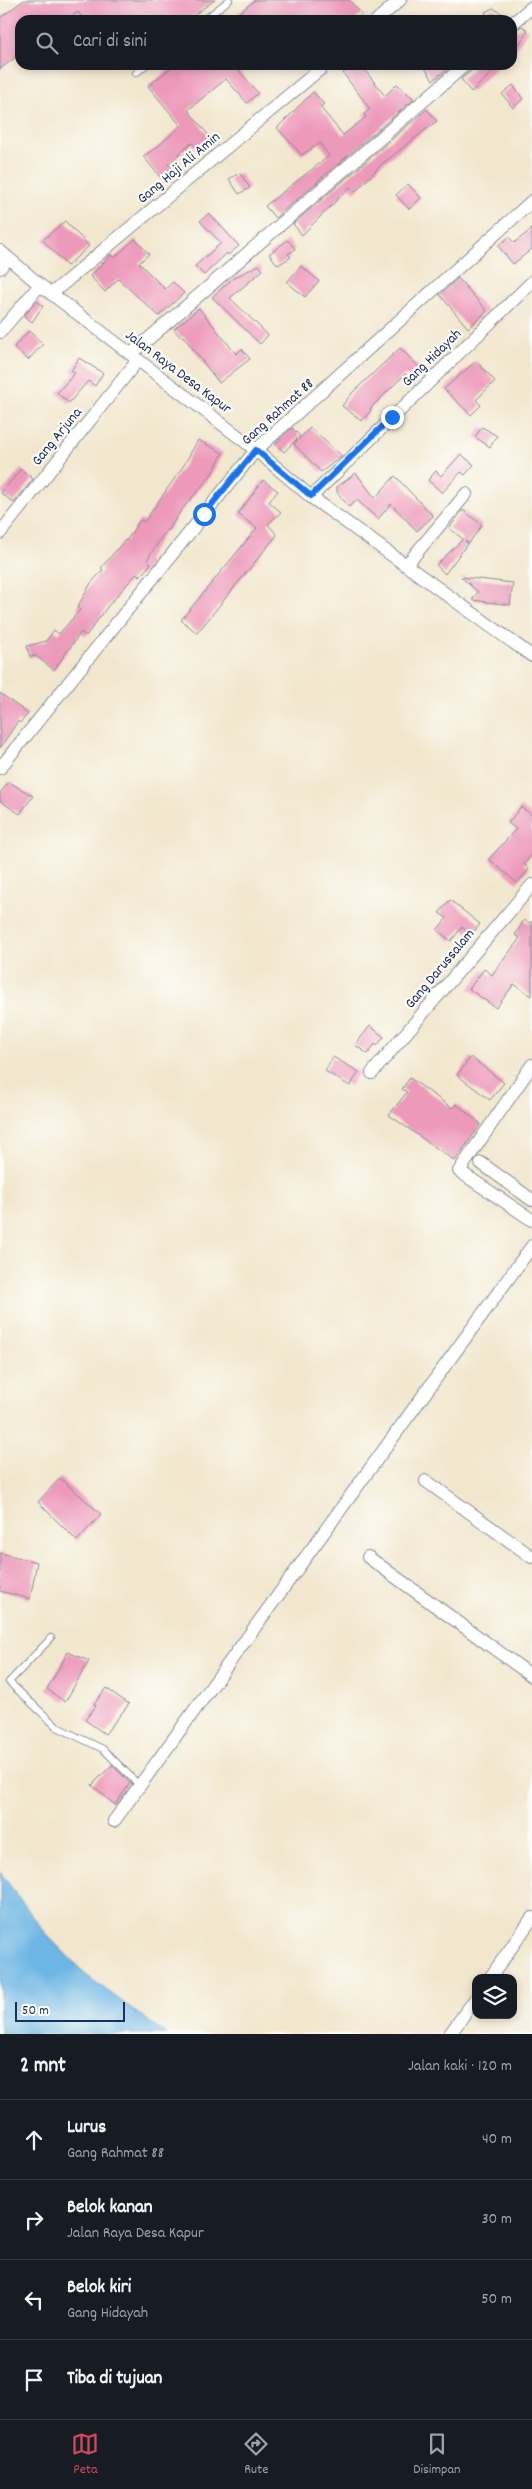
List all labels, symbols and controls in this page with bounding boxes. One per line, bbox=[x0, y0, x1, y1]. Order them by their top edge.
search box bbox=[15, 15, 517, 70]
icon: search bbox=[33, 29, 61, 57]
text: Cari di sini bbox=[73, 29, 147, 56]
street label: Gang Haji Ali Amin bbox=[133, 127, 226, 210]
street label: Gang Hidayah bbox=[397, 324, 467, 393]
street label: Jalan Raya Desa Kapur bbox=[120, 325, 236, 420]
street label: Gang Rahmat 88 bbox=[237, 374, 320, 451]
street label: Gang Arjuna bbox=[27, 403, 89, 471]
route end bbox=[381, 406, 404, 429]
route start bbox=[193, 503, 216, 526]
street label: Gang Darussalam bbox=[400, 924, 481, 1014]
map controls bbox=[472, 1974, 517, 2019]
button: layers bbox=[472, 1974, 517, 2019]
scale bar bbox=[15, 1999, 125, 2022]
text: 50 m bbox=[22, 2001, 49, 2021]
text: 2 mnt bbox=[20, 2052, 66, 2082]
text: Jalan kaki · 120 m bbox=[408, 2055, 512, 2078]
text: Lurus bbox=[67, 2115, 106, 2142]
icon: ahead bbox=[20, 2126, 48, 2154]
text: 40 m bbox=[482, 2128, 512, 2151]
text: Gang Rahmat 88 bbox=[67, 2142, 164, 2165]
text: Belok kanan bbox=[67, 2195, 153, 2222]
icon: right bbox=[20, 2206, 48, 2234]
text: 30 m bbox=[482, 2208, 512, 2231]
text: Jalan Raya Desa Kapur bbox=[67, 2222, 204, 2245]
text: Belok kiri bbox=[67, 2275, 131, 2302]
icon: left bbox=[20, 2286, 48, 2314]
text: 50 m bbox=[481, 2288, 512, 2311]
text: Gang Hidayah bbox=[67, 2302, 148, 2325]
icon: arrive bbox=[20, 2366, 48, 2394]
text: Tiba di tujuan bbox=[67, 2366, 162, 2393]
tab: Peta bbox=[71, 2430, 99, 2480]
tab: Rute bbox=[242, 2430, 270, 2480]
tab: Disimpan bbox=[413, 2430, 461, 2480]

